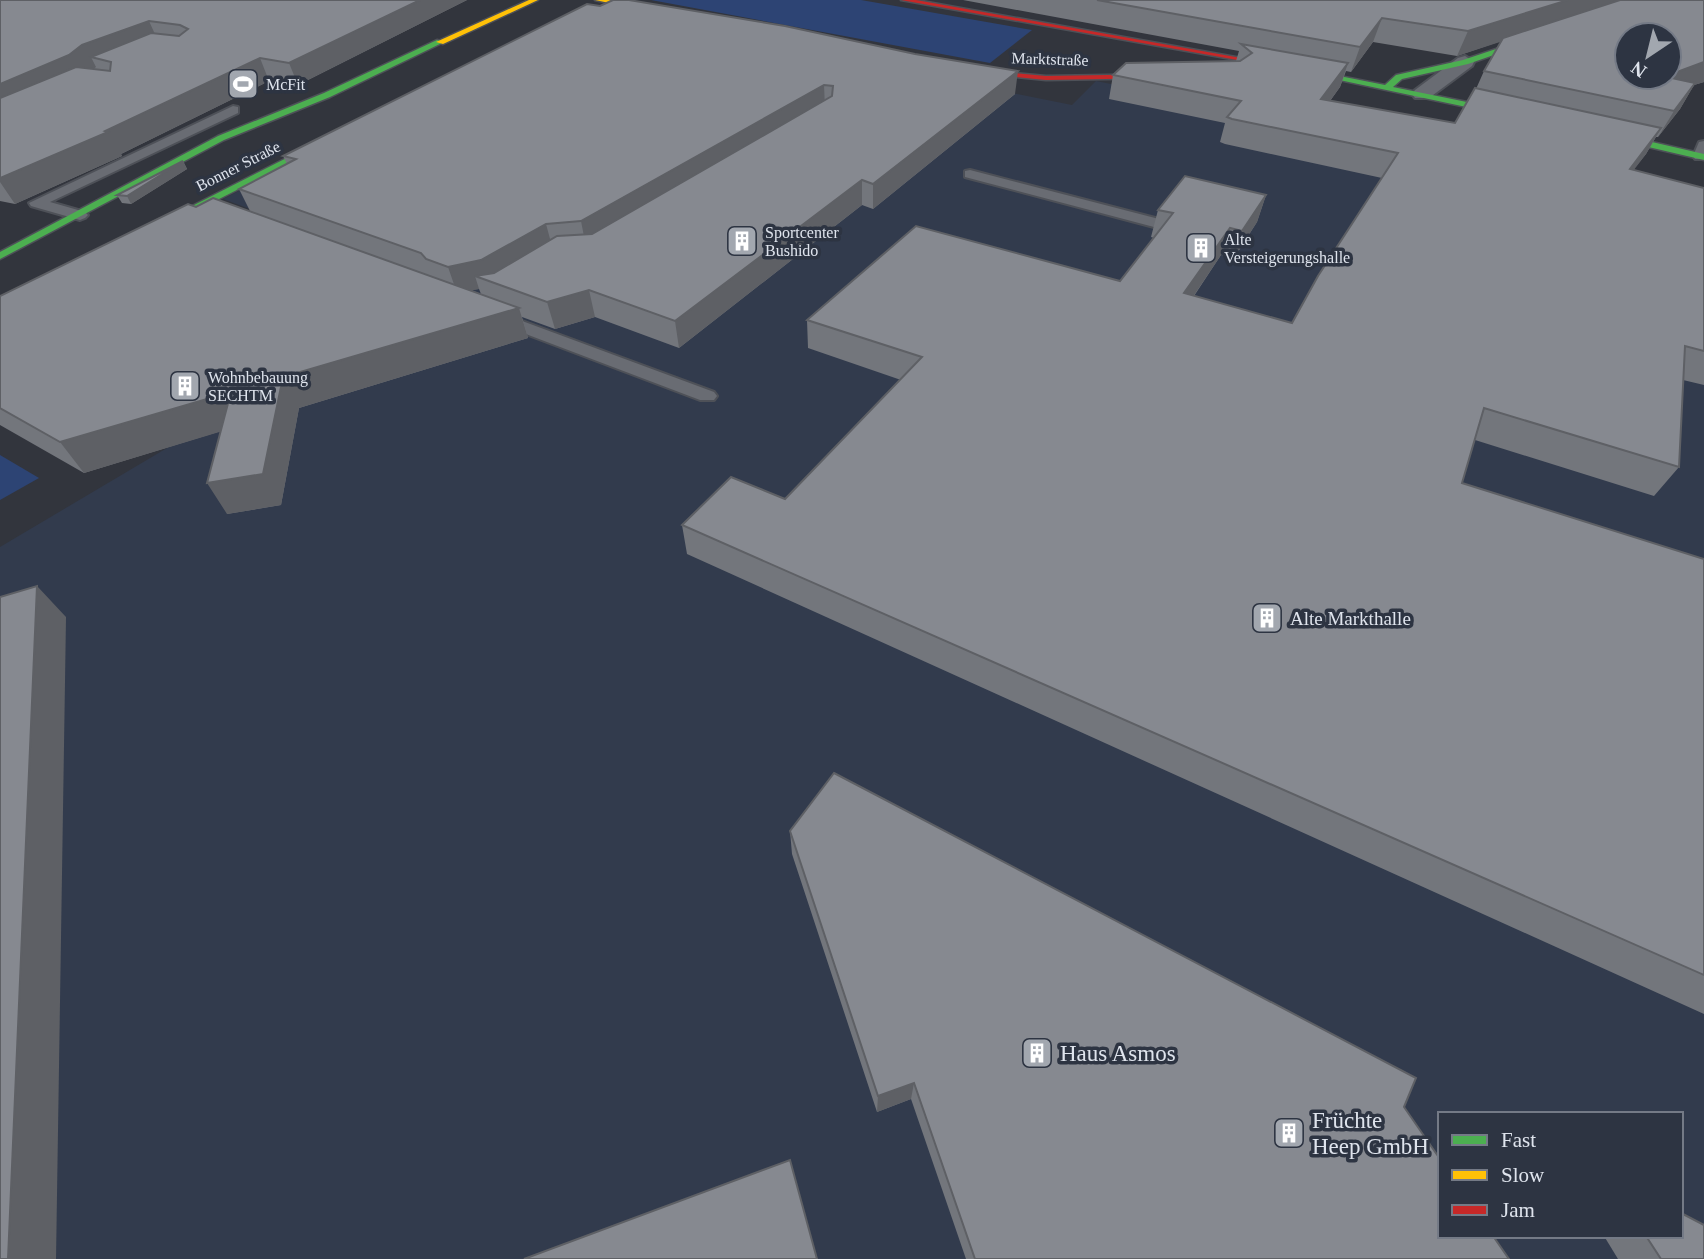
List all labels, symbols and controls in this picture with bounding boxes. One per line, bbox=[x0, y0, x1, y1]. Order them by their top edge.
north arrow bbox=[1613, 21, 1683, 91]
street label: Marktstraße bbox=[1011, 49, 1089, 69]
text: N bbox=[1627, 57, 1650, 82]
sports icon: McFit bbox=[226, 67, 260, 101]
place label: McFit bbox=[266, 76, 306, 93]
street label: Bonner Straße bbox=[193, 138, 283, 194]
building icon: Sportcenter Bushido bbox=[725, 224, 759, 258]
place label: Sportcenter Bushido bbox=[765, 224, 839, 259]
building icon: Alte Versteigerungshalle bbox=[1184, 231, 1218, 265]
place label: Alte Versteigerungshalle bbox=[1224, 231, 1350, 267]
building icon: Wohnbebauung SECHTM bbox=[168, 369, 202, 403]
place label: Wohnbebauung SECHTM bbox=[208, 369, 308, 404]
building icon: Alte Markthalle bbox=[1250, 601, 1284, 635]
place label: Alte Markthalle bbox=[1290, 608, 1411, 629]
building icon: Haus Asmos bbox=[1020, 1036, 1054, 1070]
place label: Haus Asmos bbox=[1060, 1041, 1176, 1066]
place label: Früchte Heep GmbH bbox=[1312, 1108, 1429, 1159]
legend bbox=[1438, 1112, 1683, 1238]
building icon: Früchte Heep GmbH bbox=[1272, 1116, 1306, 1150]
text: Fast bbox=[1501, 1128, 1536, 1152]
text: Slow bbox=[1501, 1163, 1545, 1187]
text: Jam bbox=[1501, 1198, 1535, 1222]

